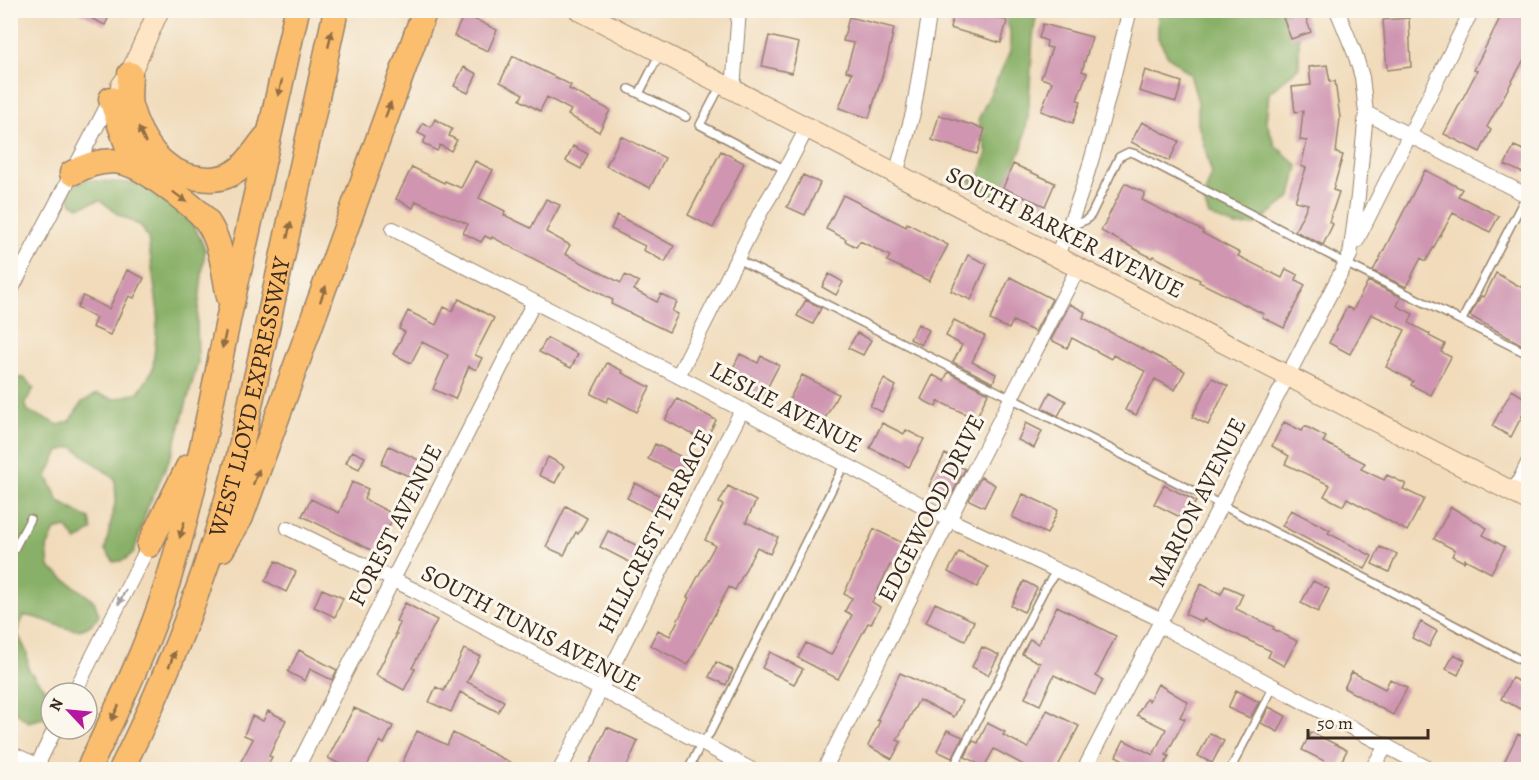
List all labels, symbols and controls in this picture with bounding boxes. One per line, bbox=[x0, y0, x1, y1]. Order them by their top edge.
one-way arrow bbox=[326, 30, 335, 49]
one-way arrow bbox=[274, 79, 284, 97]
one-way arrow bbox=[384, 101, 394, 119]
one-way arrow bbox=[138, 126, 147, 143]
street label: SOUTH BARKER AVENUE bbox=[941, 158, 1189, 306]
one-way arrow bbox=[172, 191, 188, 204]
one-way arrow bbox=[284, 221, 294, 239]
street label: WEST LLOYD EXPRESSWAY bbox=[200, 253, 298, 542]
one-way arrow bbox=[319, 284, 329, 302]
one-way arrow bbox=[219, 331, 228, 350]
street label: LESLIE AVENUE bbox=[705, 354, 867, 460]
street label: EDGEWOOD DRIVE bbox=[870, 409, 992, 607]
street label: MARION AVENUE bbox=[1141, 412, 1253, 592]
street label: HILLCREST TERRACE bbox=[590, 424, 720, 638]
street label: FOREST AVENUE bbox=[340, 439, 450, 611]
one-way arrow bbox=[252, 468, 262, 486]
one-way arrow bbox=[177, 521, 186, 539]
street label: SOUTH TUNIS AVENUE bbox=[416, 557, 646, 699]
one-way arrow bbox=[117, 589, 127, 606]
one-way arrow bbox=[168, 650, 178, 668]
north arrow bbox=[39, 681, 99, 741]
text: N bbox=[44, 694, 69, 715]
scale bar bbox=[1308, 702, 1428, 740]
one-way arrow bbox=[111, 705, 120, 722]
text: 50 m bbox=[1317, 711, 1353, 735]

